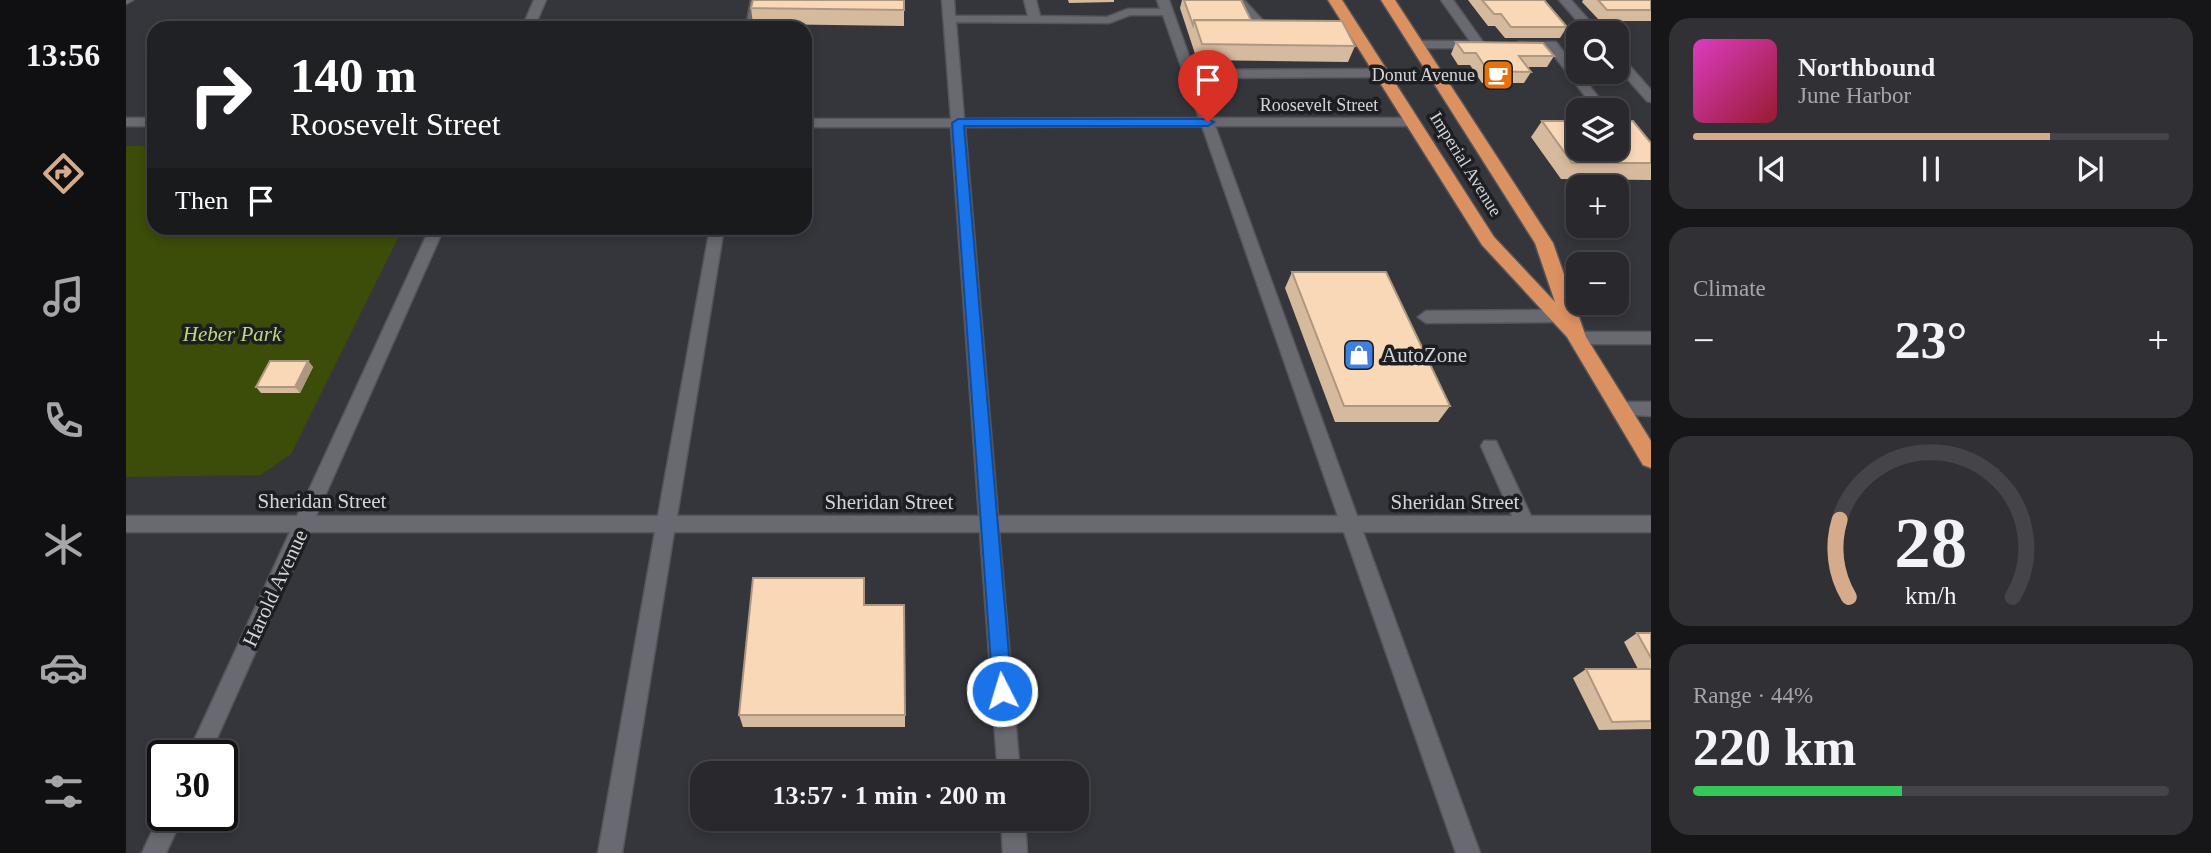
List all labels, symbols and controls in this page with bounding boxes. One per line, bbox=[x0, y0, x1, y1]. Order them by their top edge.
map controls bbox=[1566, 21, 1629, 315]
button: search bbox=[1566, 21, 1629, 84]
text: 13:56 bbox=[26, 37, 100, 73]
text: 140 m bbox=[290, 48, 417, 103]
icon: right bbox=[175, 49, 266, 140]
pin bbox=[1178, 50, 1238, 122]
text: Northbound bbox=[1798, 53, 1935, 82]
cafe icon: Donut Avenue bbox=[1481, 58, 1515, 92]
icon: arrive bbox=[1189, 61, 1227, 99]
place label: Donut Avenue bbox=[1372, 65, 1475, 85]
text: June Harbor bbox=[1798, 83, 1911, 108]
street label: Roosevelt Street bbox=[1260, 95, 1378, 115]
button: layers bbox=[1566, 98, 1629, 161]
text: Roosevelt Street bbox=[290, 106, 501, 142]
street label: Imperial Avenue bbox=[1426, 108, 1506, 220]
icon: directions bbox=[39, 149, 88, 198]
icon: previous bbox=[1753, 150, 1791, 188]
icon: pause bbox=[1912, 150, 1950, 188]
icon: next bbox=[2071, 150, 2109, 188]
button: + bbox=[1566, 175, 1629, 238]
icon: arrive bbox=[242, 182, 280, 220]
text: Then bbox=[175, 186, 228, 215]
button: − bbox=[1566, 252, 1629, 315]
icon: music bbox=[39, 272, 88, 321]
text: Climate bbox=[1693, 276, 1766, 301]
text: 23° bbox=[1895, 312, 1967, 369]
text: − bbox=[1693, 319, 1714, 361]
text: + bbox=[2148, 319, 2169, 361]
park label: Heber Park bbox=[182, 322, 282, 346]
shop icon: AutoZone bbox=[1342, 338, 1376, 372]
place label: AutoZone bbox=[1382, 343, 1467, 367]
icon: phone bbox=[39, 396, 88, 445]
street label: Sheridan Street bbox=[258, 489, 387, 513]
street label: Sheridan Street bbox=[825, 490, 954, 514]
street label: Sheridan Street bbox=[1391, 490, 1520, 514]
text: 28 bbox=[1895, 502, 1967, 583]
icon: climate bbox=[39, 520, 88, 569]
street label: Harold Avenue bbox=[237, 526, 313, 650]
text: km/h bbox=[1905, 582, 1957, 609]
icon: car bbox=[39, 643, 88, 692]
position arrow bbox=[965, 654, 1039, 728]
text: Range · 44% bbox=[1693, 683, 1813, 708]
text: 220 km bbox=[1693, 719, 1856, 776]
speed limit sign: 30 bbox=[147, 740, 238, 831]
icon: filters bbox=[39, 767, 88, 816]
text: 13:57 · 1 min · 200 m bbox=[773, 781, 1007, 810]

